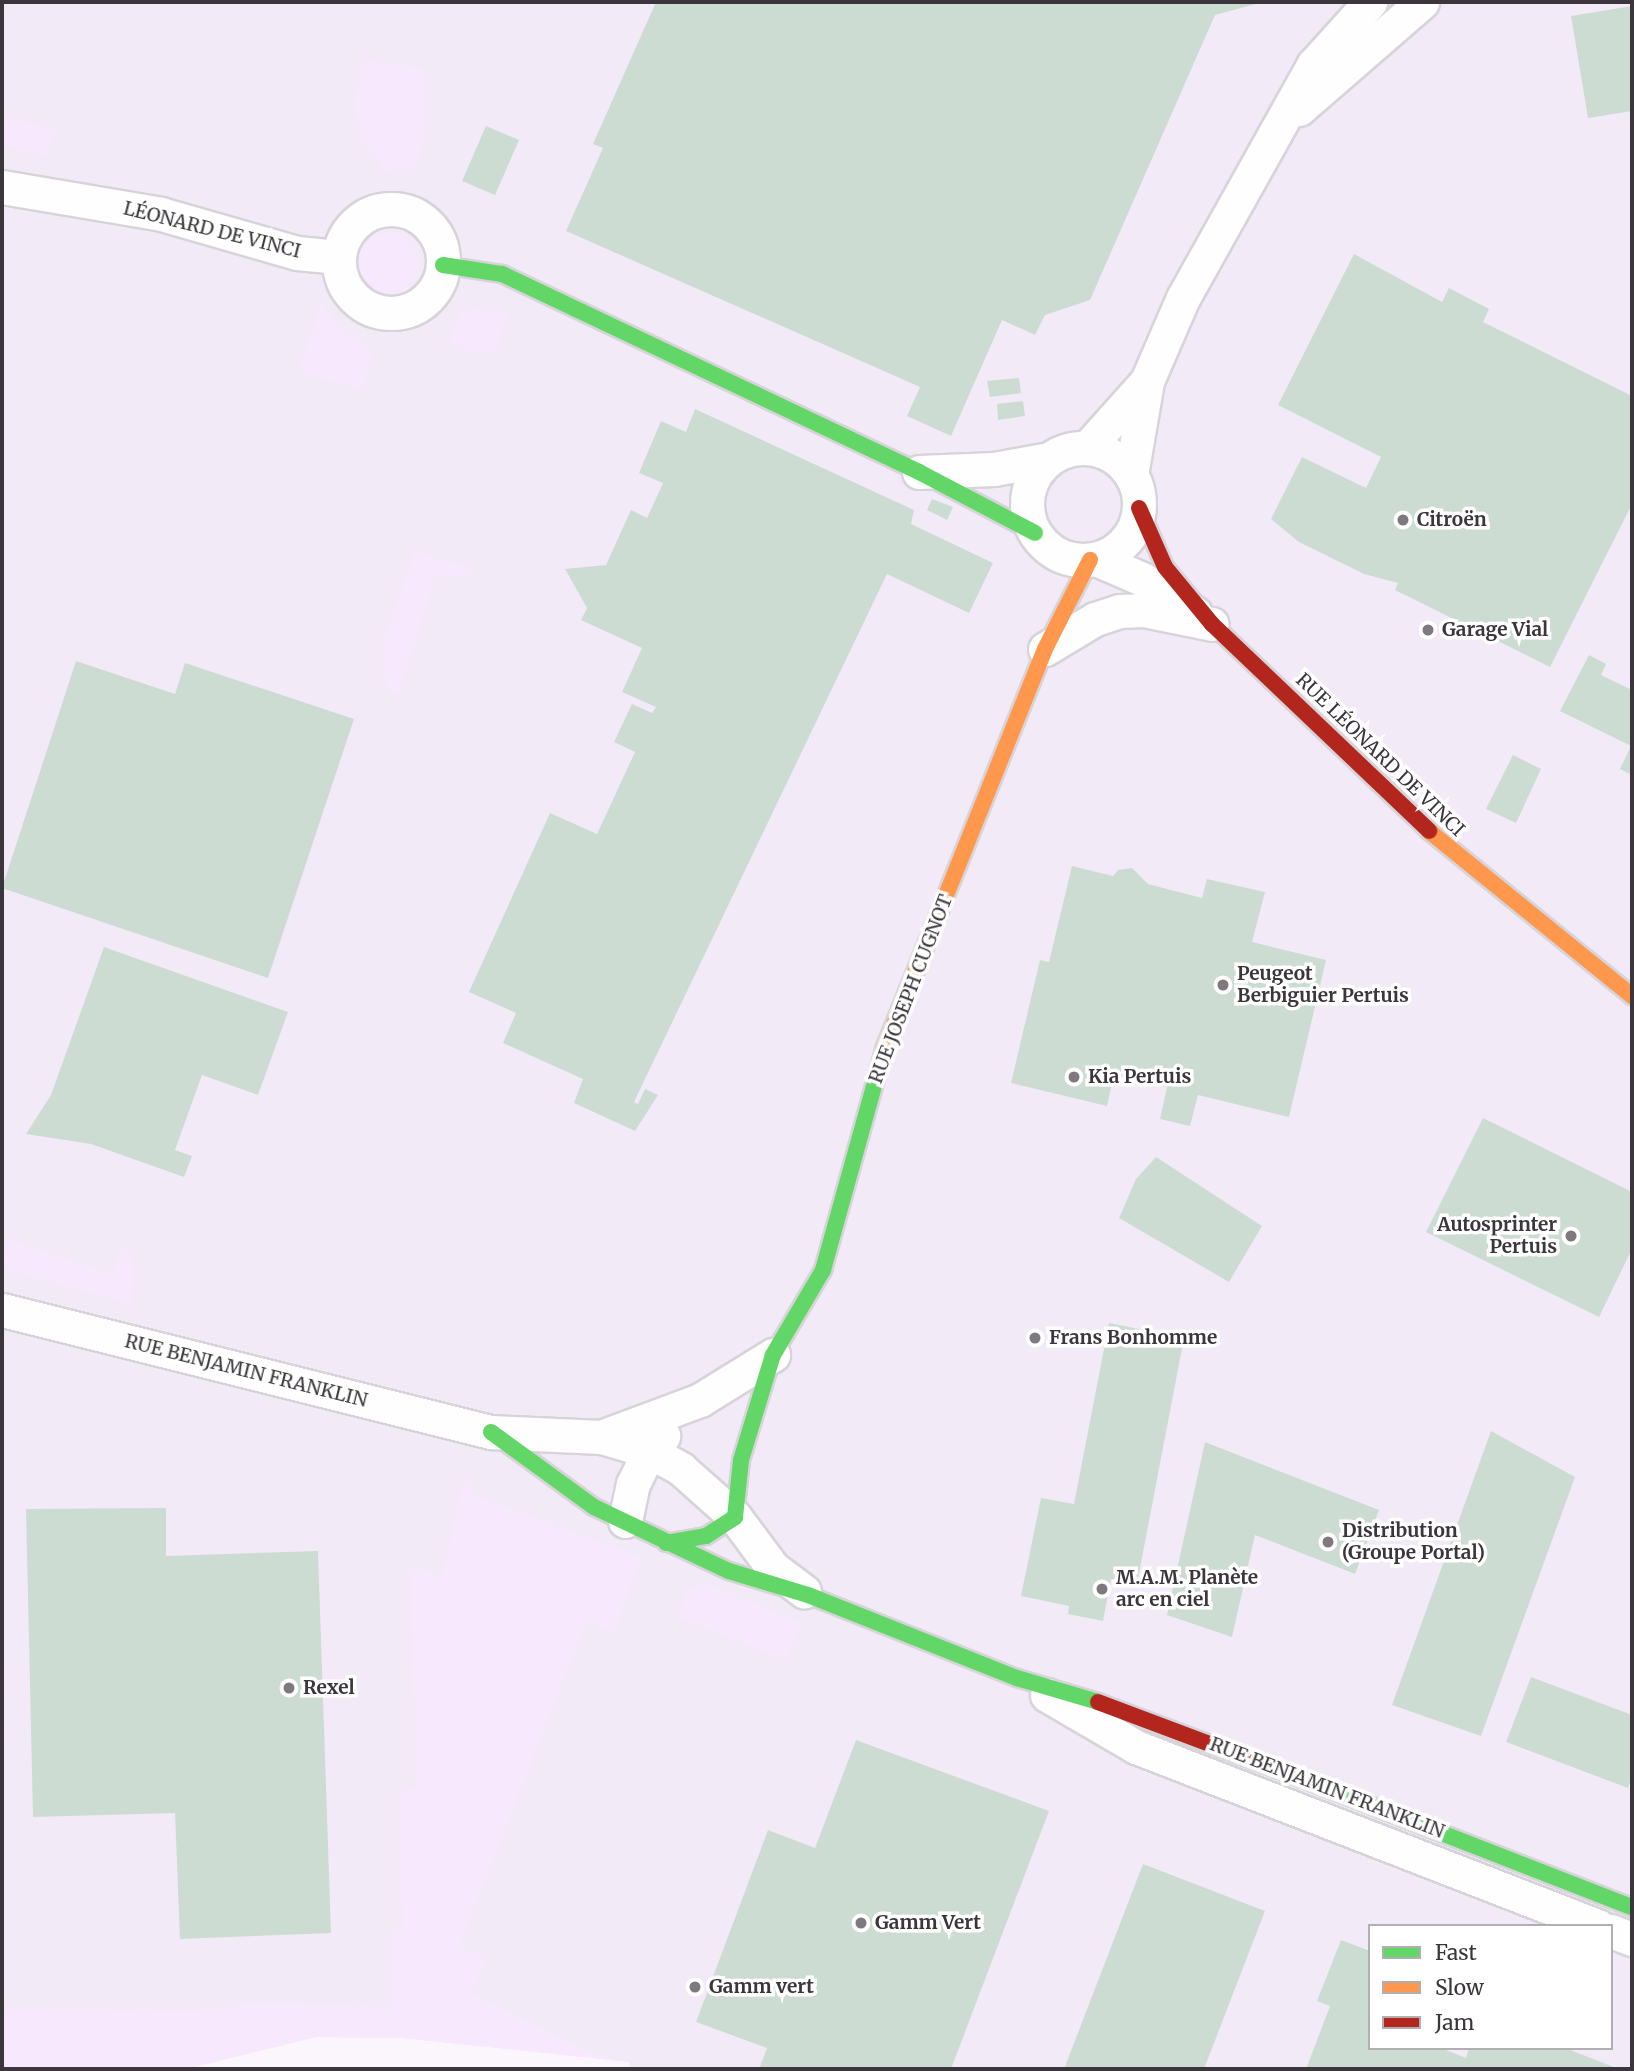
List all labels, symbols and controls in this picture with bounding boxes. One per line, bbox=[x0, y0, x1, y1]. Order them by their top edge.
street label: LÉONARD DE VINCI bbox=[121, 197, 303, 263]
place label: Citroën bbox=[1417, 509, 1487, 531]
marker: Citroën bbox=[1395, 512, 1411, 528]
place label: Garage Vial bbox=[1442, 619, 1548, 641]
marker: Garage Vial bbox=[1420, 622, 1436, 638]
street label: RUE LÉONARD DE VINCI bbox=[1291, 669, 1469, 841]
street label: RUE JOSEPH CUGNOT bbox=[864, 891, 958, 1087]
place label: Peugeot Berbiguier Pertuis bbox=[1237, 963, 1409, 1007]
marker: Peugeot Berbiguier Pertuis bbox=[1215, 977, 1231, 993]
place label: Kia Pertuis bbox=[1088, 1066, 1191, 1088]
marker: Kia Pertuis bbox=[1066, 1069, 1082, 1085]
place label: Autosprinter Pertuis bbox=[1437, 1214, 1557, 1258]
marker: Autosprinter Pertuis bbox=[1563, 1228, 1579, 1244]
place label: Frans Bonhomme bbox=[1049, 1327, 1217, 1349]
street label: RUE BENJAMIN FRANKLIN bbox=[122, 1330, 370, 1412]
marker: Frans Bonhomme bbox=[1027, 1330, 1043, 1346]
place label: Distribution (Groupe Portal) bbox=[1342, 1520, 1485, 1564]
marker: Distribution (Groupe Portal) bbox=[1320, 1534, 1336, 1550]
place label: M.A.M. Planète arc en ciel bbox=[1116, 1567, 1258, 1611]
marker: M.A.M. Planète arc en ciel bbox=[1094, 1581, 1110, 1597]
place label: Rexel bbox=[303, 1677, 355, 1699]
marker: Rexel bbox=[281, 1680, 297, 1696]
street label: RUE BENJAMIN FRANKLIN bbox=[1207, 1733, 1447, 1843]
place label: Gamm Vert bbox=[875, 1912, 981, 1934]
marker: Gamm Vert bbox=[853, 1915, 869, 1931]
legend bbox=[1368, 1924, 1613, 2050]
text: Fast bbox=[1435, 1939, 1477, 1966]
text: Slow bbox=[1435, 1974, 1484, 2001]
place label: Gamm vert bbox=[709, 1976, 814, 1998]
marker: Gamm vert bbox=[687, 1979, 703, 1995]
text: Jam bbox=[1435, 2009, 1474, 2036]

